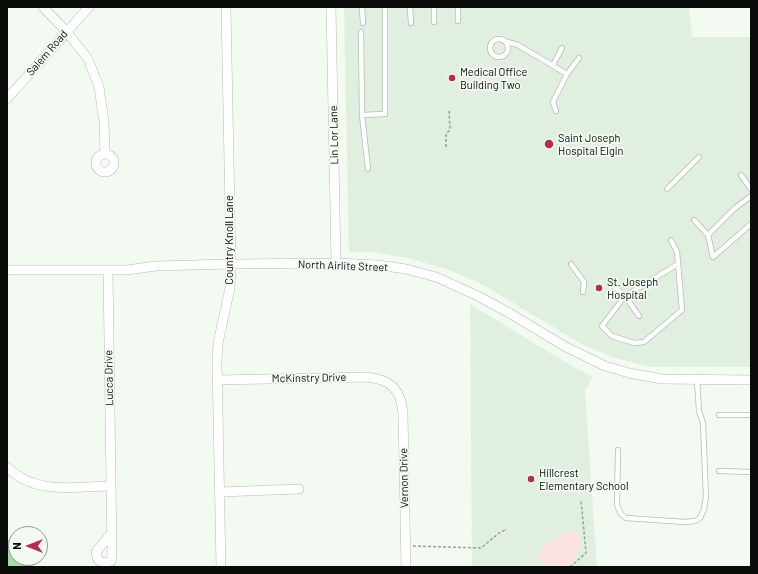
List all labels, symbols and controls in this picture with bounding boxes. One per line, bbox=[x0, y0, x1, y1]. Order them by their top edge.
street label: Salem Road bbox=[24, 28, 70, 78]
place label: Medical Office Building Two bbox=[460, 65, 527, 91]
marker: Medical Office Building Two bbox=[447, 73, 457, 83]
street label: Lin Lor Lane bbox=[327, 105, 341, 165]
place label: Saint Joseph Hospital Elgin bbox=[558, 131, 624, 157]
marker: Saint Joseph Hospital Elgin bbox=[543, 138, 555, 150]
street label: Country Knoll Lane bbox=[222, 195, 236, 285]
street label: North Airlite Street bbox=[298, 258, 388, 274]
place label: St. Joseph Hospital bbox=[607, 275, 658, 301]
marker: St. Joseph Hospital bbox=[594, 283, 604, 293]
street label: Lucca Drive bbox=[102, 350, 116, 406]
street label: McKinstry Drive bbox=[272, 371, 346, 385]
street label: Vernon Drive bbox=[397, 448, 411, 508]
place label: Hillcrest Elementary School bbox=[539, 466, 629, 492]
marker: Hillcrest Elementary School bbox=[526, 474, 536, 484]
north arrow bbox=[8, 526, 48, 566]
text: N bbox=[10, 542, 23, 550]

